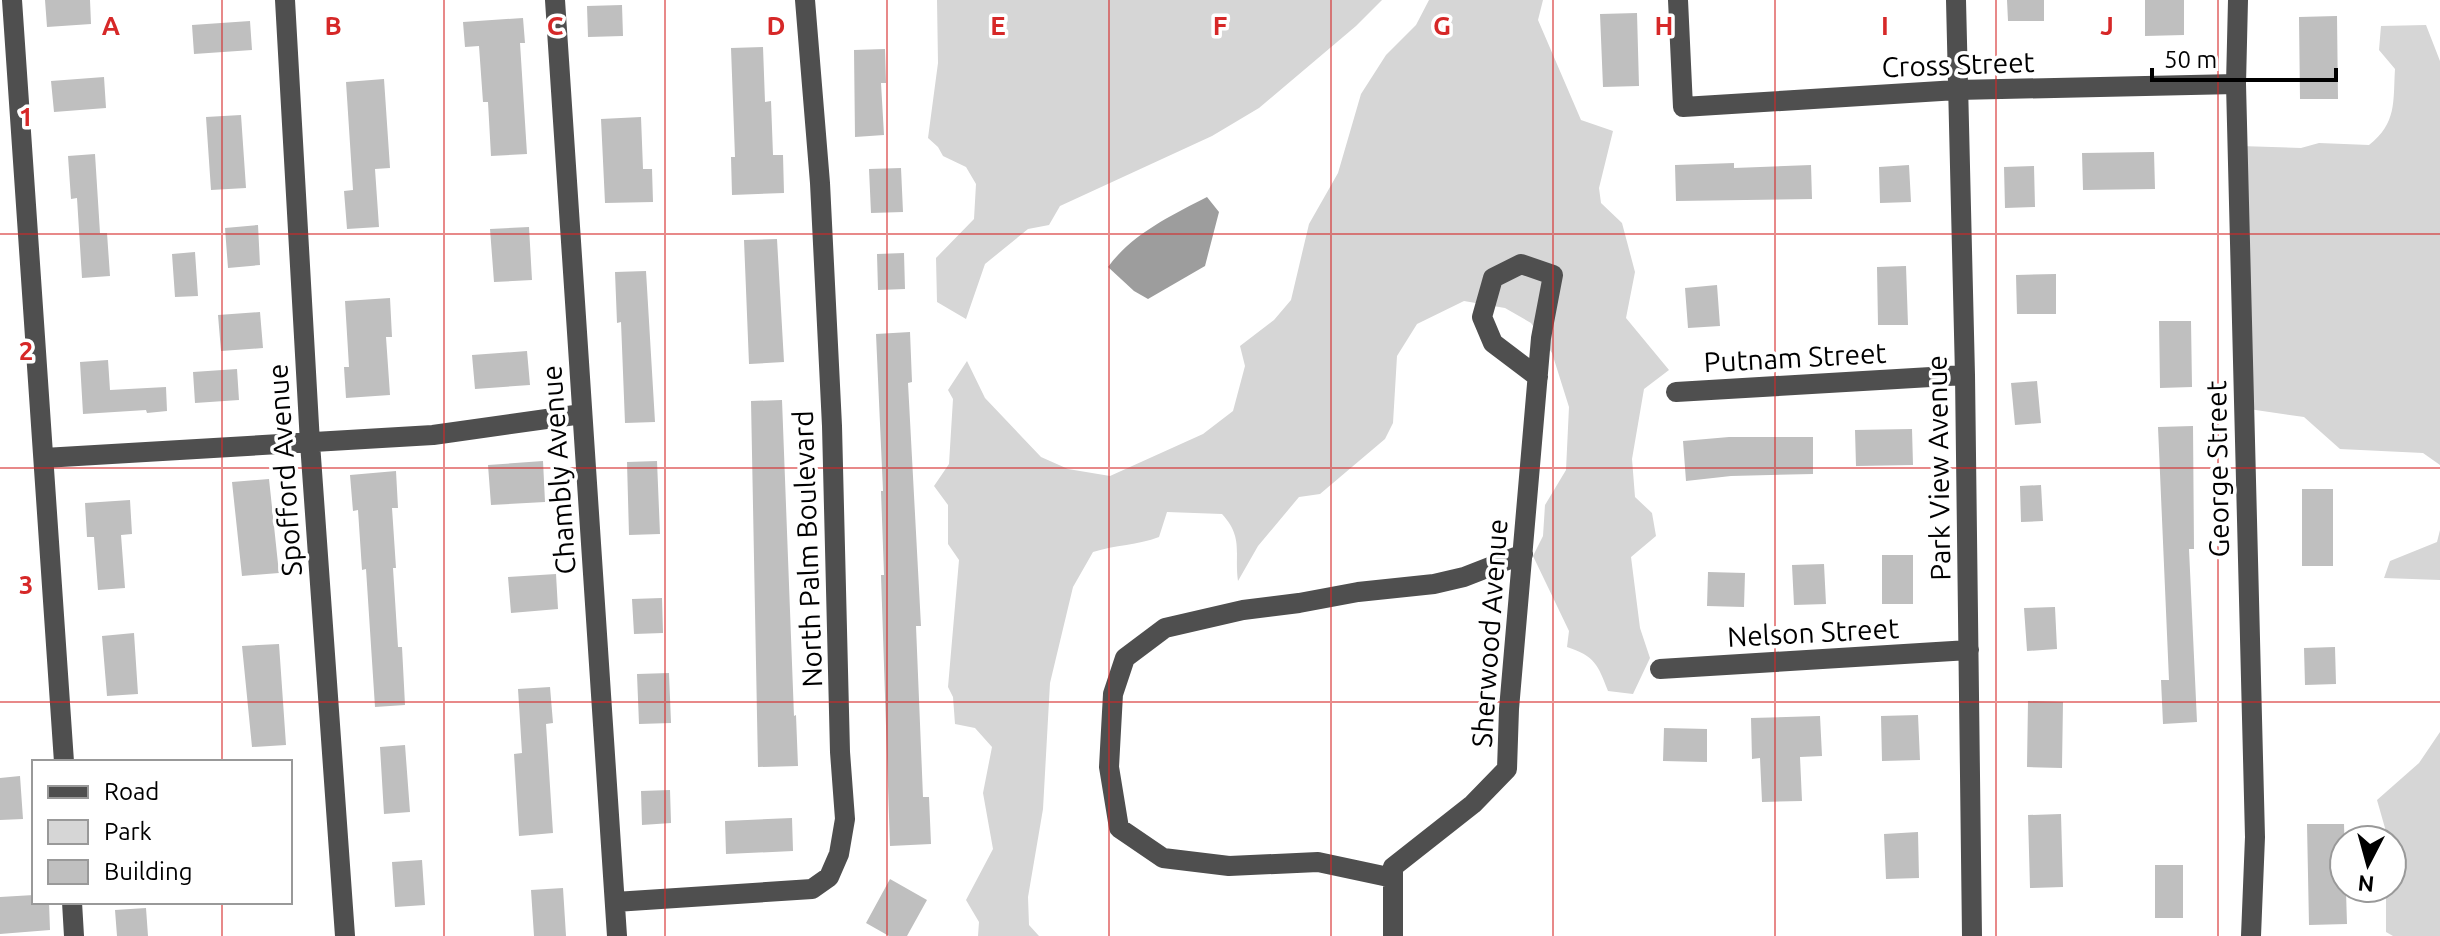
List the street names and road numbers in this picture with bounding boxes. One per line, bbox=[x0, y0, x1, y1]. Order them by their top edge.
street label: Cross Street bbox=[1881, 46, 2035, 82]
street label: Putnam Street bbox=[1703, 337, 1887, 377]
street label: Park View Avenue bbox=[1921, 355, 1955, 581]
street label: Spofford Avenue bbox=[261, 363, 307, 577]
street label: Chambly Avenue bbox=[535, 364, 581, 576]
street label: George Street bbox=[2200, 380, 2234, 558]
street label: North Palm Boulevard bbox=[787, 410, 827, 688]
street label: Sherwood Avenue bbox=[1466, 518, 1512, 748]
street label: Nelson Street bbox=[1726, 612, 1900, 652]

